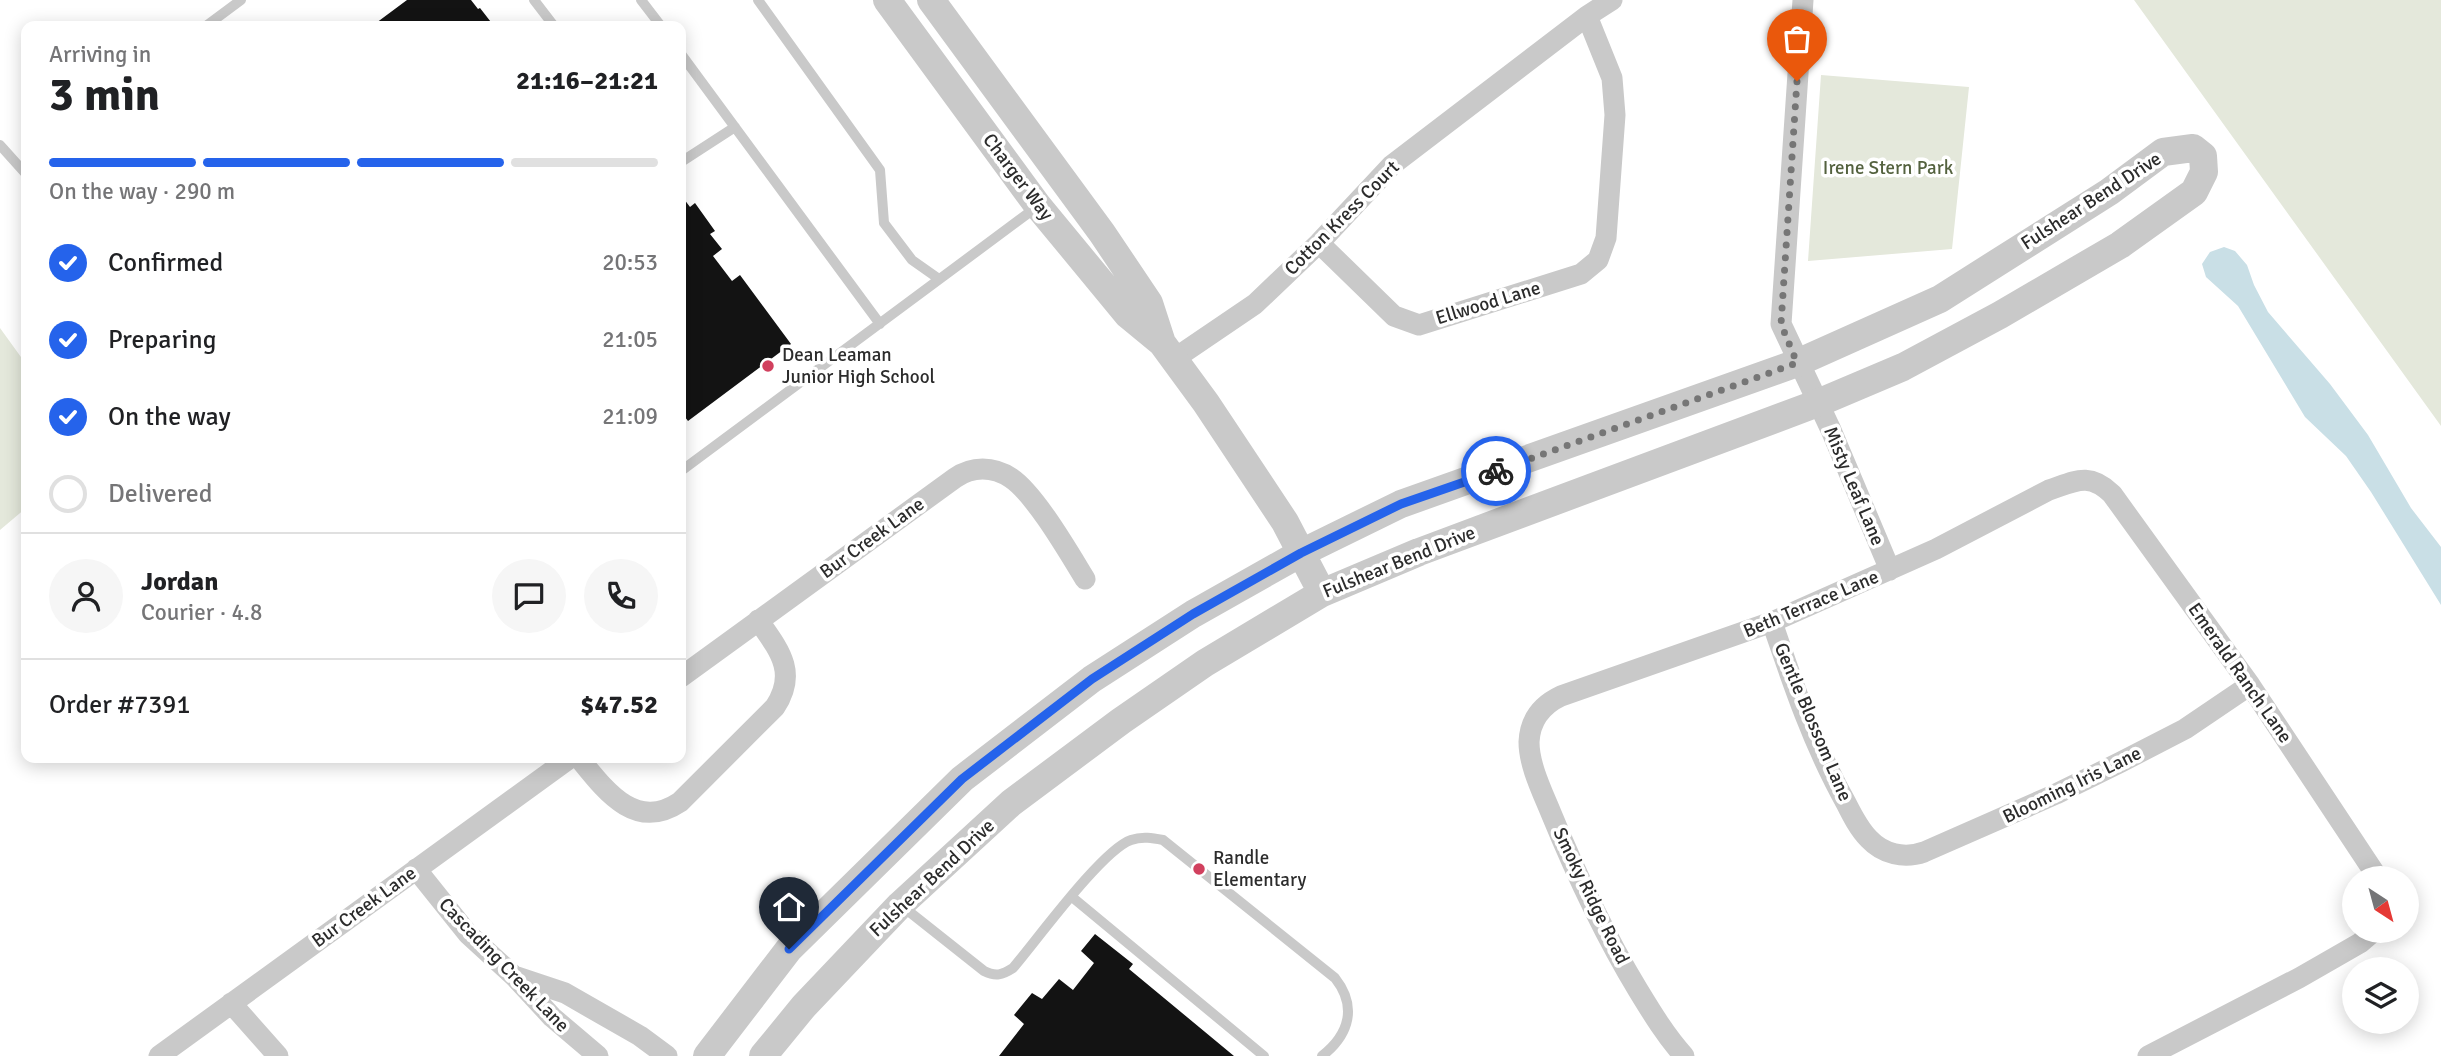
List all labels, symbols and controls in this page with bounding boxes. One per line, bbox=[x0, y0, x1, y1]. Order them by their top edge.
pin bbox=[1767, 9, 1827, 81]
icon: bag bbox=[1778, 20, 1816, 58]
text: Arriving in bbox=[49, 40, 151, 69]
text: 21:16–21:21 bbox=[516, 65, 658, 97]
text: 3 min bbox=[49, 67, 160, 123]
street label: Charger Way bbox=[978, 129, 1059, 225]
street label: Fulshear Bend Drive bbox=[2016, 147, 2166, 255]
street label: Cotton Kress Court bbox=[1280, 155, 1405, 280]
park label: Irene Stern Park bbox=[1823, 156, 1954, 180]
text: On the way · 290 m bbox=[49, 177, 235, 206]
icon: check bbox=[49, 244, 87, 282]
text: Confirmed bbox=[108, 247, 223, 279]
text: 20:53 bbox=[602, 248, 658, 277]
street label: Ellwood Lane bbox=[1433, 276, 1543, 330]
icon: check bbox=[49, 321, 87, 359]
text: Preparing bbox=[108, 324, 216, 356]
text: 21:05 bbox=[602, 325, 658, 354]
place label: Dean Leaman Junior High School bbox=[782, 343, 935, 389]
marker: Dean Leaman Junior High School bbox=[760, 358, 776, 374]
icon: check bbox=[49, 398, 87, 436]
text: On the way bbox=[108, 401, 231, 433]
text: 21:09 bbox=[602, 402, 658, 431]
street label: Misty Leaf Lane bbox=[1818, 423, 1890, 549]
courier bbox=[1461, 436, 1531, 506]
icon: bike bbox=[1477, 452, 1515, 490]
text: Delivered bbox=[108, 478, 213, 510]
street label: Bur Creek Lane bbox=[815, 492, 929, 584]
street label: Fulshear Bend Drive bbox=[1319, 520, 1479, 604]
button: person bbox=[49, 559, 123, 633]
button: chat bbox=[492, 559, 566, 633]
button: phone bbox=[584, 559, 658, 633]
street label: Beth Terrace Lane bbox=[1740, 565, 1882, 643]
text: Jordan bbox=[141, 566, 218, 598]
text: Courier · 4.8 bbox=[141, 598, 262, 627]
street label: Emerald Ranch Lane bbox=[2183, 598, 2297, 748]
street label: Gentle Blossom Lane bbox=[1769, 639, 1857, 805]
text: Order #7391 bbox=[49, 689, 190, 721]
text: $47.52 bbox=[580, 689, 658, 721]
street label: Blooming Iris Lane bbox=[1999, 741, 2145, 829]
street label: Fulshear Bend Drive bbox=[864, 814, 1000, 942]
street label: Smoky Ridge Road bbox=[1548, 824, 1634, 968]
place label: Randle Elementary bbox=[1213, 846, 1306, 892]
street label: Bur Creek Lane bbox=[307, 861, 421, 953]
marker: Randle Elementary bbox=[1191, 861, 1207, 877]
north arrow bbox=[2342, 866, 2418, 943]
map controls bbox=[2342, 866, 2419, 1034]
pin bbox=[759, 877, 819, 949]
icon: home bbox=[770, 888, 808, 926]
street label: Cascading Creek Lane bbox=[434, 893, 574, 1037]
button: layers bbox=[2342, 957, 2419, 1034]

